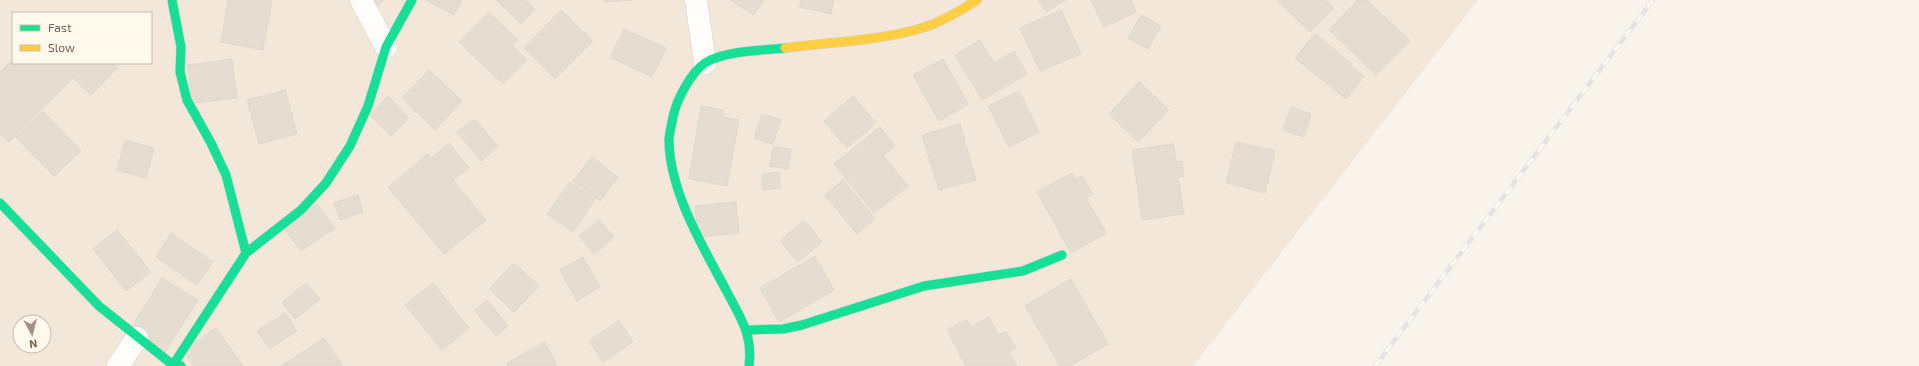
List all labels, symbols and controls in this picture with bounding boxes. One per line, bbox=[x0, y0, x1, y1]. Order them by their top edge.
legend bbox=[12, 12, 152, 64]
text: Fast bbox=[48, 20, 72, 34]
text: Slow bbox=[48, 40, 75, 54]
north arrow bbox=[12, 314, 52, 354]
text: N bbox=[28, 337, 38, 351]

